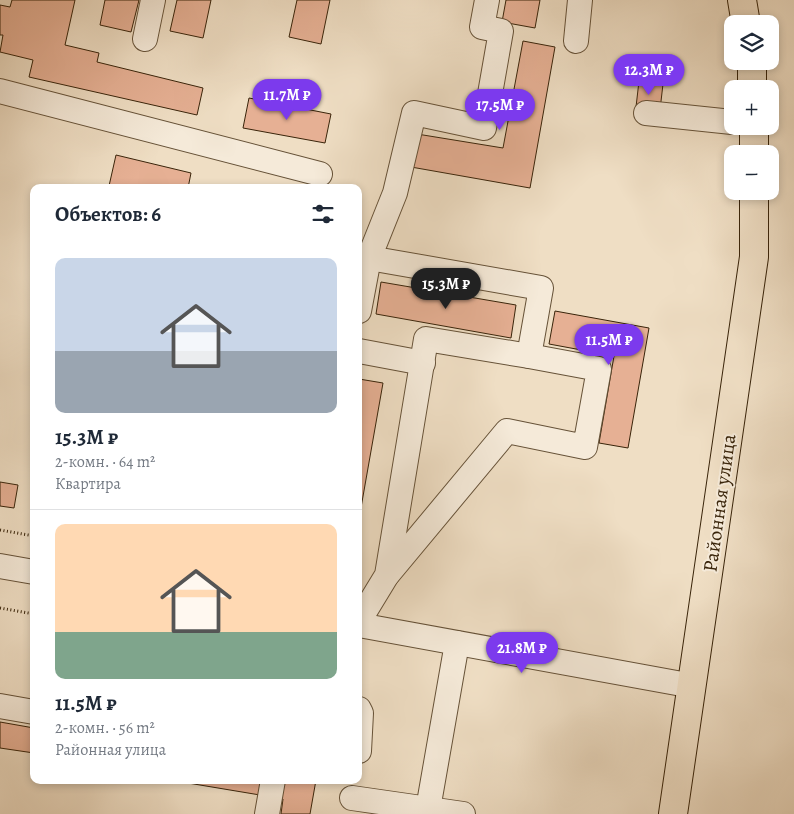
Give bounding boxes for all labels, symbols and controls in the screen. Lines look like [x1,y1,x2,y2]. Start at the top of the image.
map controls [724,15,779,200]
button: layers [724,15,779,70]
pin: 12.3M ₽ [603,54,695,96]
text: 12.3M ₽ [624,59,674,81]
pin: 11.7M ₽ [241,78,333,121]
button: + [724,80,779,135]
text: 11.7M ₽ [263,84,311,106]
pin: 17.5M ₽ [454,88,546,131]
text: 17.5M ₽ [476,94,524,116]
button: − [724,145,779,200]
text: Объектов: 6 [55,200,161,228]
icon: filters [309,200,337,228]
pin: 15.3M ₽ [400,268,492,310]
text: 15.3M ₽ [422,273,470,295]
icon: home [151,291,241,381]
pin: 11.5M ₽ [563,324,655,366]
text: 11.5M ₽ [585,329,633,351]
text: 15.3M ₽ [55,423,118,451]
street label: Районная улица [696,432,743,574]
text: 2-комн. · 64 m² [55,451,155,473]
text: Квартира [55,473,121,495]
icon: home [151,556,241,646]
pin: 21.8M ₽ [476,632,568,674]
text: 21.8M ₽ [497,637,547,659]
text: 11.5M ₽ [55,689,117,717]
text: 2-комн. · 56 m² [55,717,155,739]
text: Районная улица [55,739,166,761]

